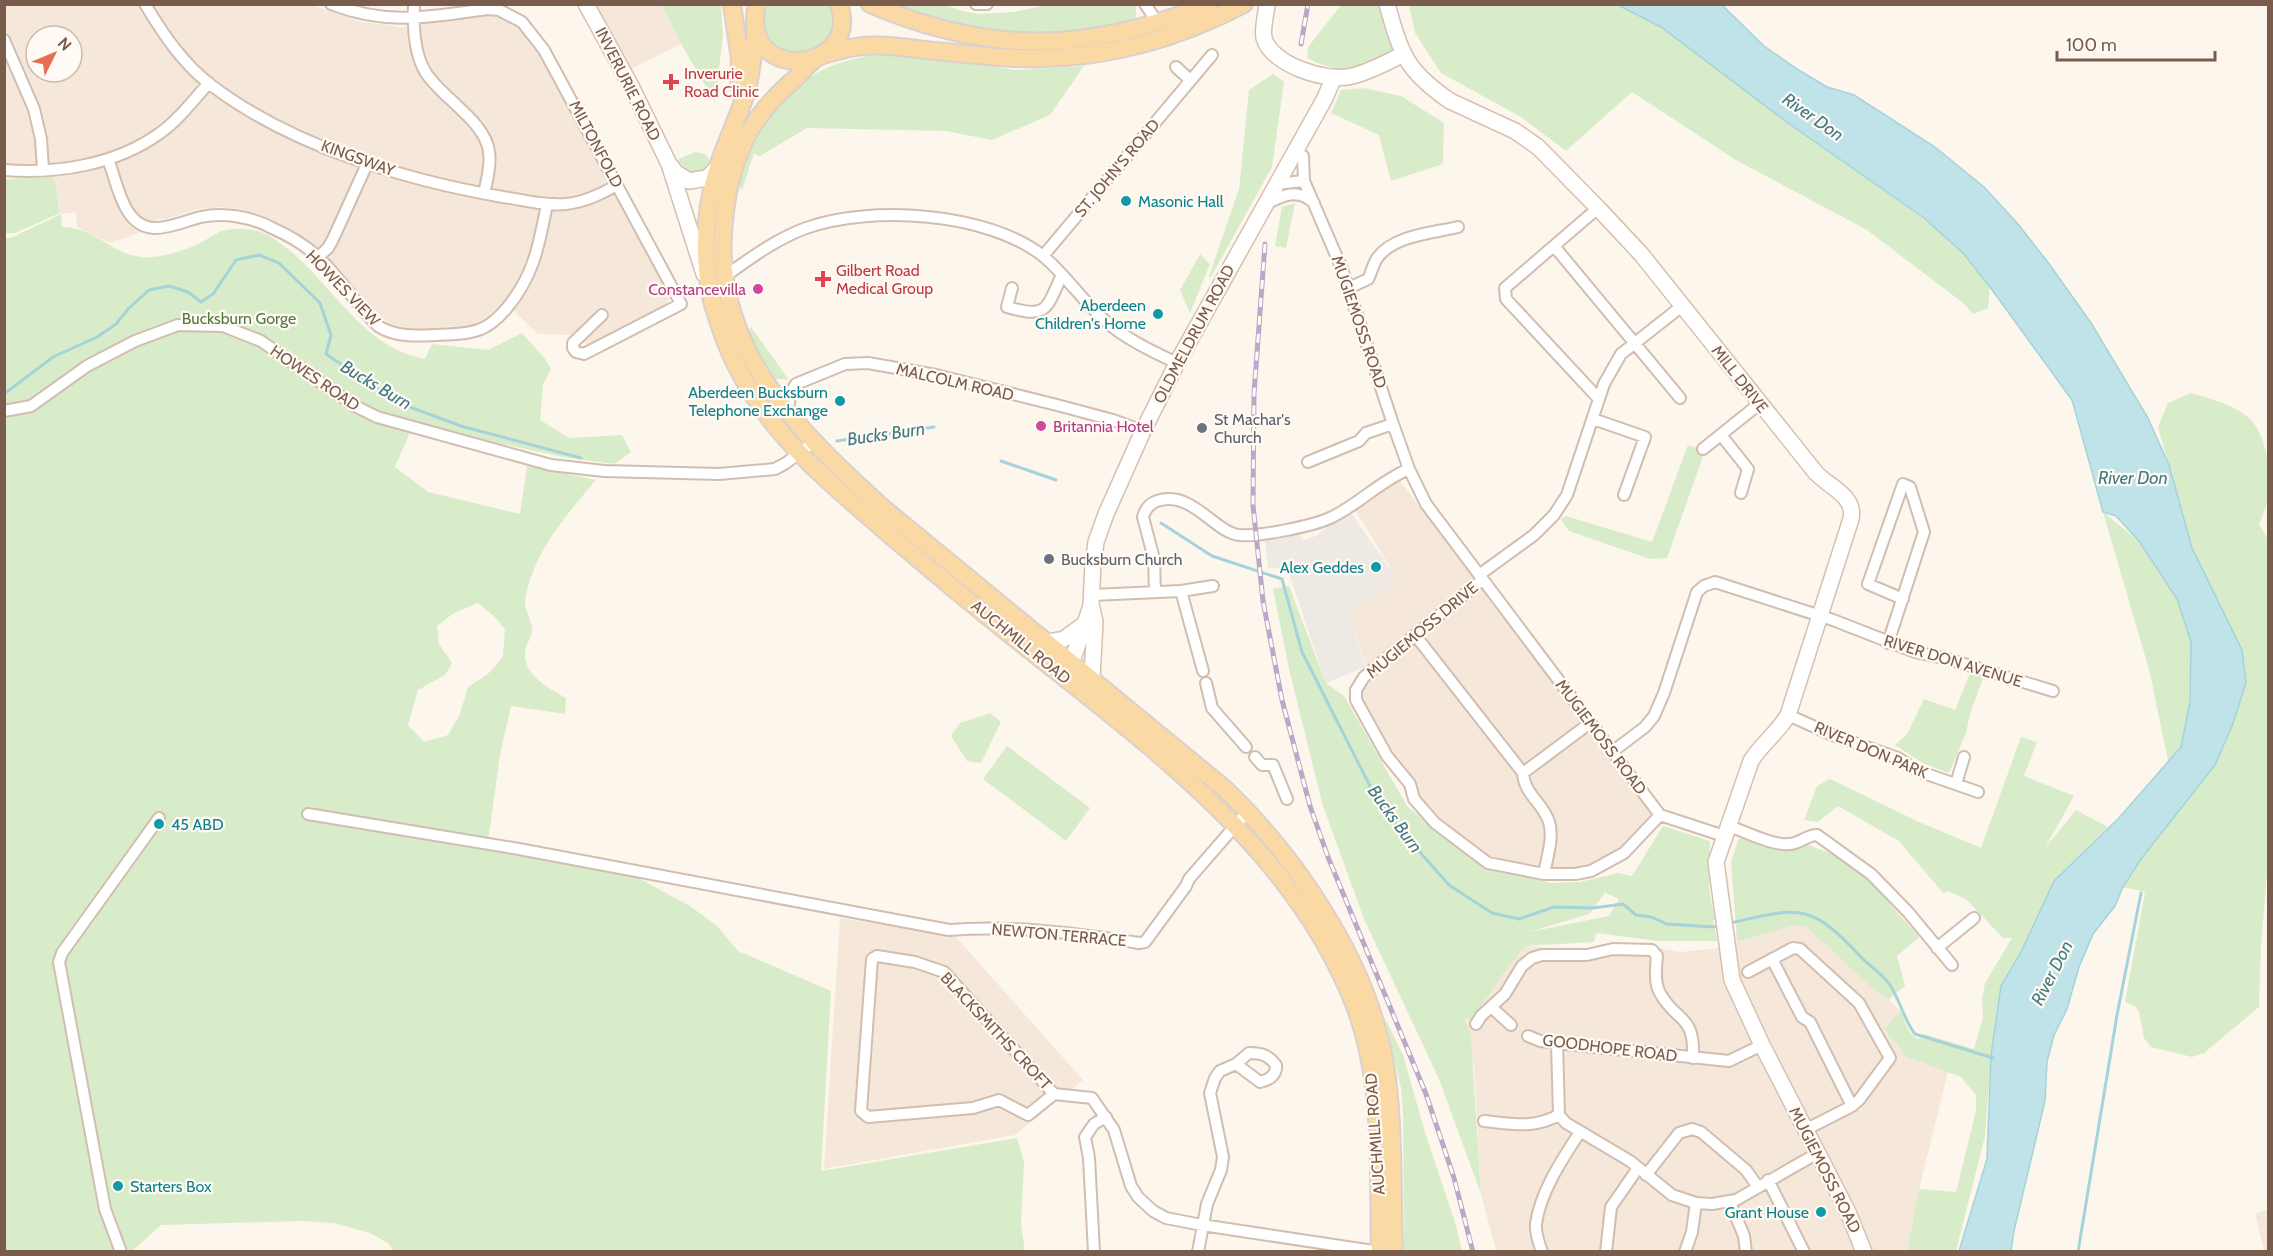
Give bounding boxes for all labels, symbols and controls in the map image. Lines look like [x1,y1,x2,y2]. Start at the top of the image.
north arrow [24,24,84,84]
street label: INVERURIE ROAD [591,24,665,144]
scale bar [2057,24,2214,62]
text: N [54,33,75,55]
text: 100 m [2066,34,2117,56]
place label: Inverurie Road Clinic [684,64,759,101]
marker: Inverurie Road Clinic [662,73,680,91]
water label: River Don [1778,88,1848,146]
street label: MILTONFOLD [565,97,627,191]
street label: ST. JOHN'S ROAD [1070,115,1164,221]
street label: KINGSWAY [319,136,398,180]
place label: Masonic Hall [1138,192,1224,211]
marker: Masonic Hall [1119,194,1133,208]
street label: HOWES VIEW [302,246,385,331]
street label: MUGIEMOSS ROAD [1327,253,1391,391]
place label: Gilbert Road Medical Group [836,261,933,298]
street label: OLDMELDRUM ROAD [1149,261,1239,407]
marker: Gilbert Road Medical Group [814,270,832,288]
place label: Constancevilla [648,280,746,299]
marker: Constancevilla [751,282,765,296]
place label: Aberdeen Children's Home [1035,296,1146,333]
marker: Aberdeen Children's Home [1151,307,1165,321]
park label: Bucksburn Gorge [182,309,296,328]
street label: HOWES ROAD [267,341,363,415]
street label: MILL DRIVE [1708,341,1772,417]
water label: Bucks Burn [337,355,415,415]
street label: MALCOLM ROAD [894,359,1016,405]
place label: Aberdeen Bucksburn Telephone Exchange [688,383,828,420]
marker: Aberdeen Bucksburn Telephone Exchange [833,394,847,408]
place label: St Machar's Church [1214,410,1291,447]
place label: Britannia Hotel [1053,417,1154,436]
water label: Bucks Burn [846,418,926,450]
marker: Britannia Hotel [1034,419,1048,433]
marker: St Machar's Church [1195,421,1209,435]
water label: River Don [2098,467,2168,489]
place label: Bucksburn Church [1061,550,1182,569]
marker: Bucksburn Church [1042,552,1056,566]
place label: Alex Geddes [1280,558,1364,577]
marker: Alex Geddes [1369,560,1383,574]
street label: MUGIEMOSS DRIVE [1362,578,1482,682]
street label: AUCHMILL ROAD [968,596,1074,688]
street label: RIVER DON AVENUE [1881,631,2025,691]
street label: MUGIEMOSS ROAD [1552,676,1650,798]
street label: RIVER DON PARK [1811,718,1931,782]
water label: Bucks Burn [1363,781,1427,857]
place label: 45 ABD [171,815,224,834]
marker: 45 ABD [152,817,166,831]
street label: NEWTON TERRACE [991,920,1128,950]
water label: River Don [2026,937,2078,1009]
street label: BLACKSMITHS CROFT [937,968,1056,1094]
street label: GOODHOPE ROAD [1542,1030,1678,1066]
street label: AUCHMILL ROAD [1361,1072,1389,1196]
street label: MUGIEMOSS ROAD [1785,1104,1865,1236]
place label: Starters Box [130,1177,212,1196]
marker: Starters Box [111,1179,125,1193]
place label: Grant House [1725,1203,1809,1222]
marker: Grant House [1814,1205,1828,1219]

